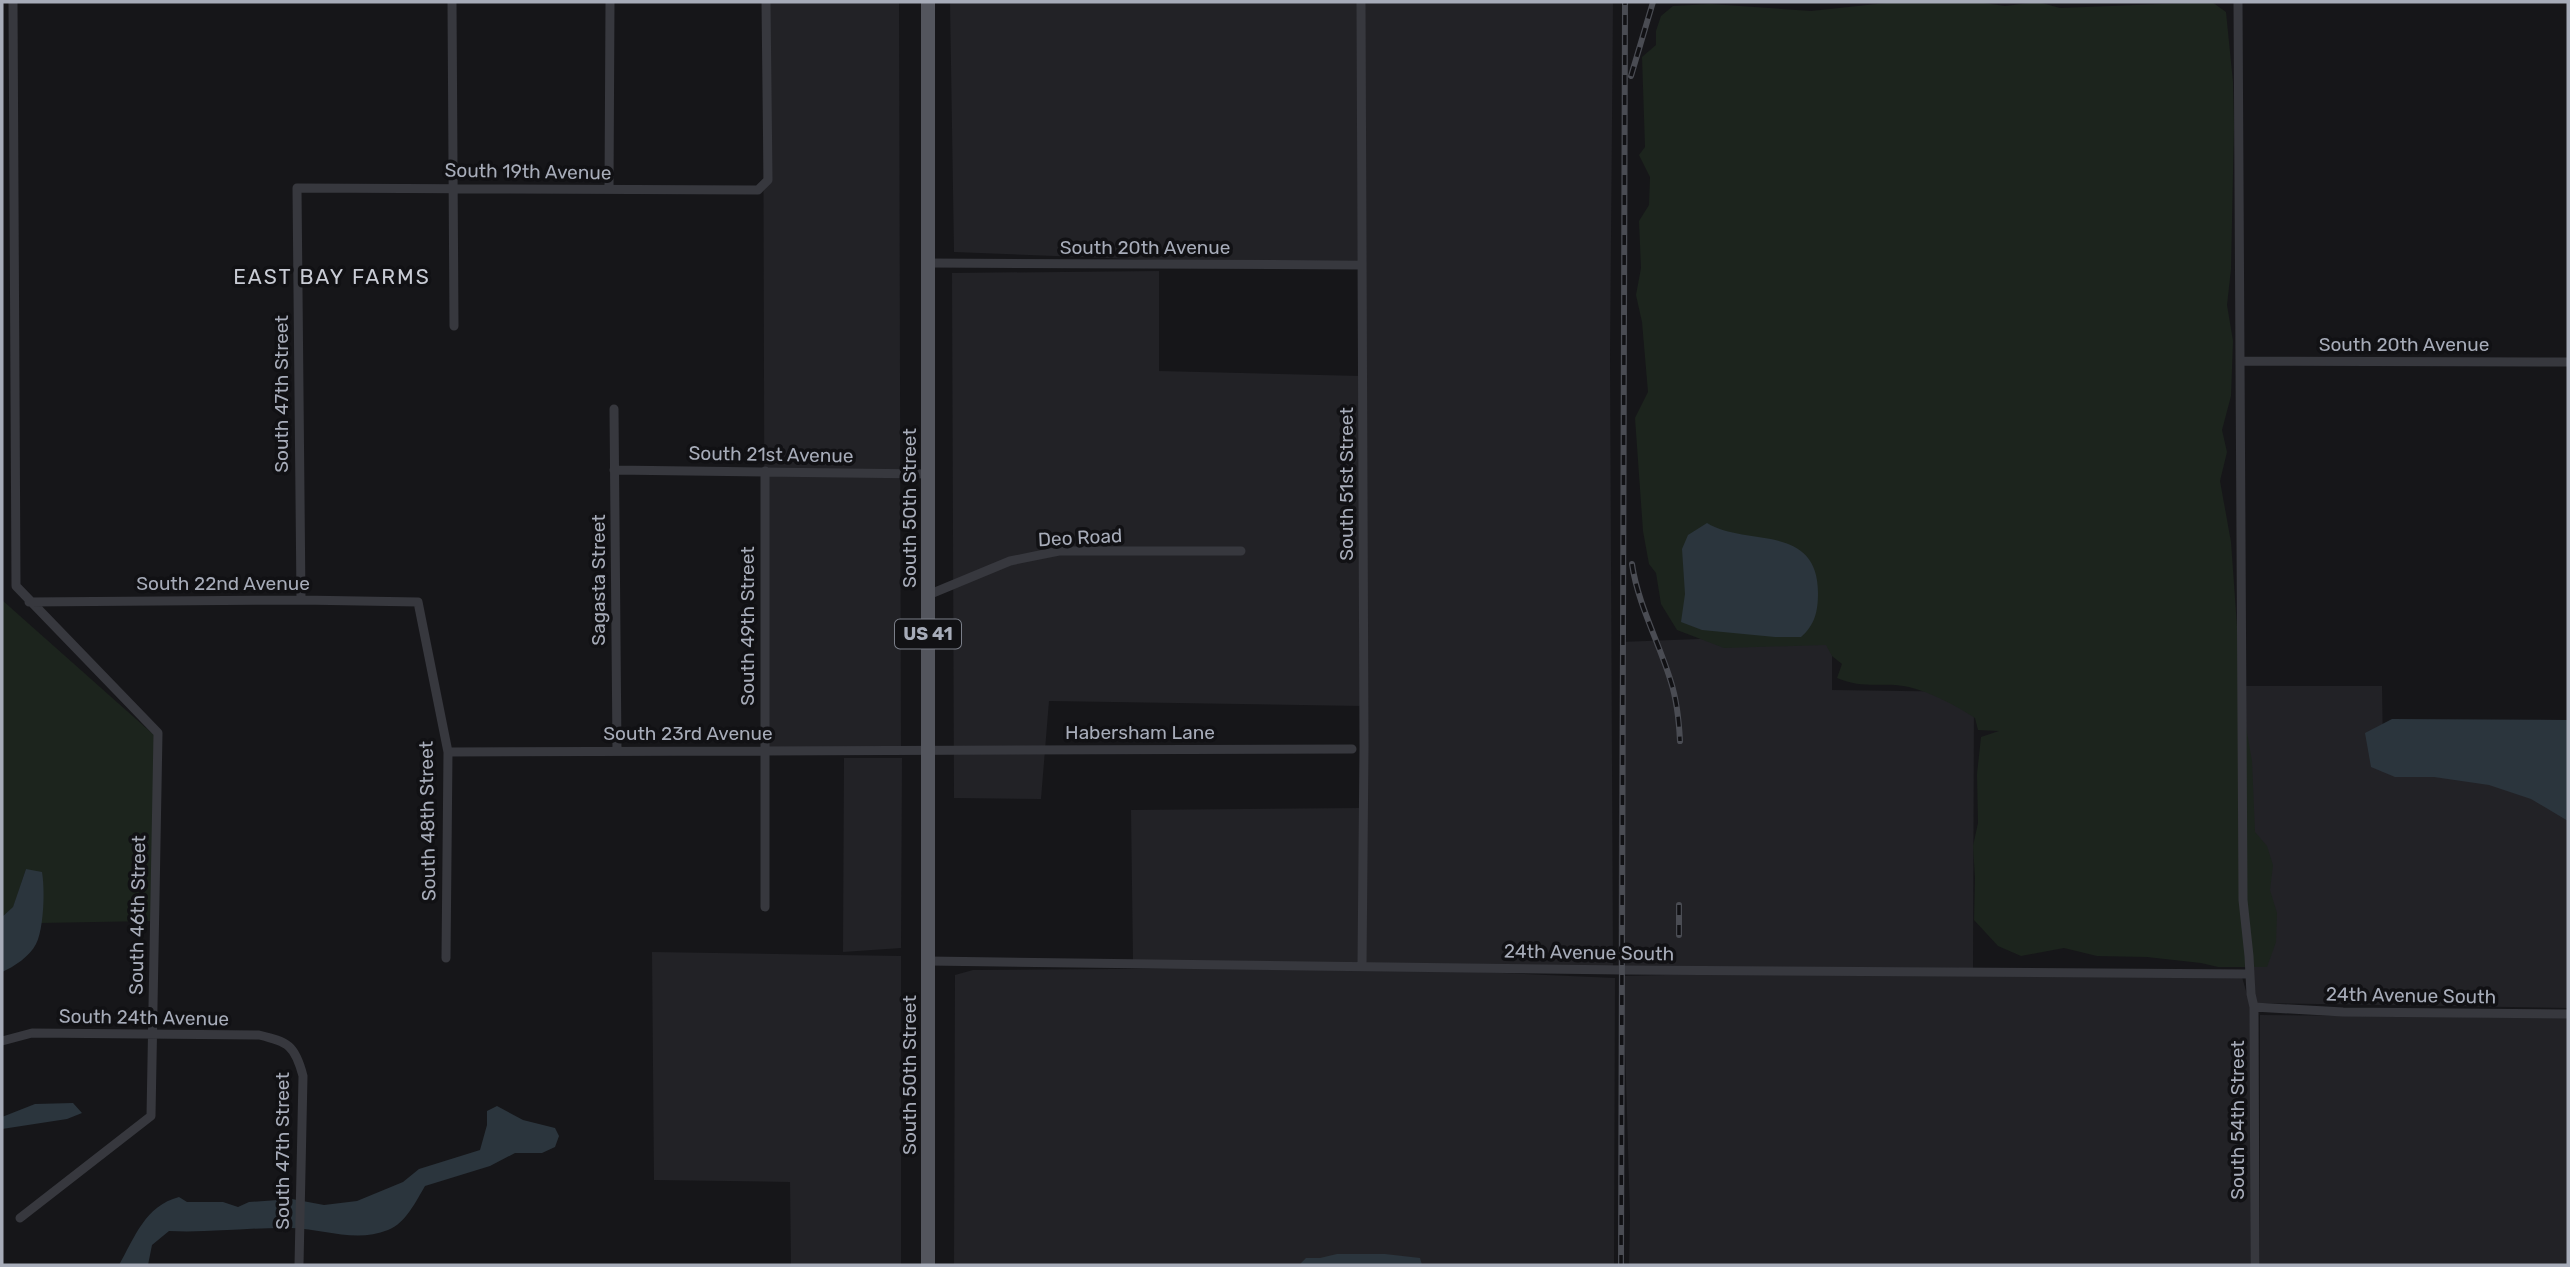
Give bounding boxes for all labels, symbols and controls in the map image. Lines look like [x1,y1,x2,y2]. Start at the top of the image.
street label: South 19th Avenue [444,159,612,184]
street label: South 20th Avenue [1060,236,1230,259]
district label: EAST BAY FARMS [233,264,431,289]
street label: South 47th Street [270,315,293,473]
street label: South 20th Avenue [2319,333,2489,356]
street label: South 51st Street [1335,407,1358,561]
street label: South 50th Street [898,428,921,588]
street label: South 21st Avenue [688,442,854,467]
street label: Sagasta Street [587,514,610,646]
street label: Deo Road [1037,524,1123,551]
street label: South 49th Street [736,546,759,706]
street label: South 22nd Avenue [136,572,310,595]
road number: US 41 [895,620,961,648]
street label: Habersham Lane [1065,721,1215,744]
street label: South 23rd Avenue [603,722,773,745]
street label: South 48th Street [415,740,440,901]
street label: South 46th Street [125,834,150,995]
street label: 24th Avenue South [1504,940,1674,965]
street label: 24th Avenue South [2326,983,2496,1008]
street label: South 50th Street [898,995,921,1155]
street label: South 24th Avenue [59,1005,229,1030]
street label: South 54th Street [2226,1040,2249,1200]
street label: South 47th Street [271,1072,294,1230]

